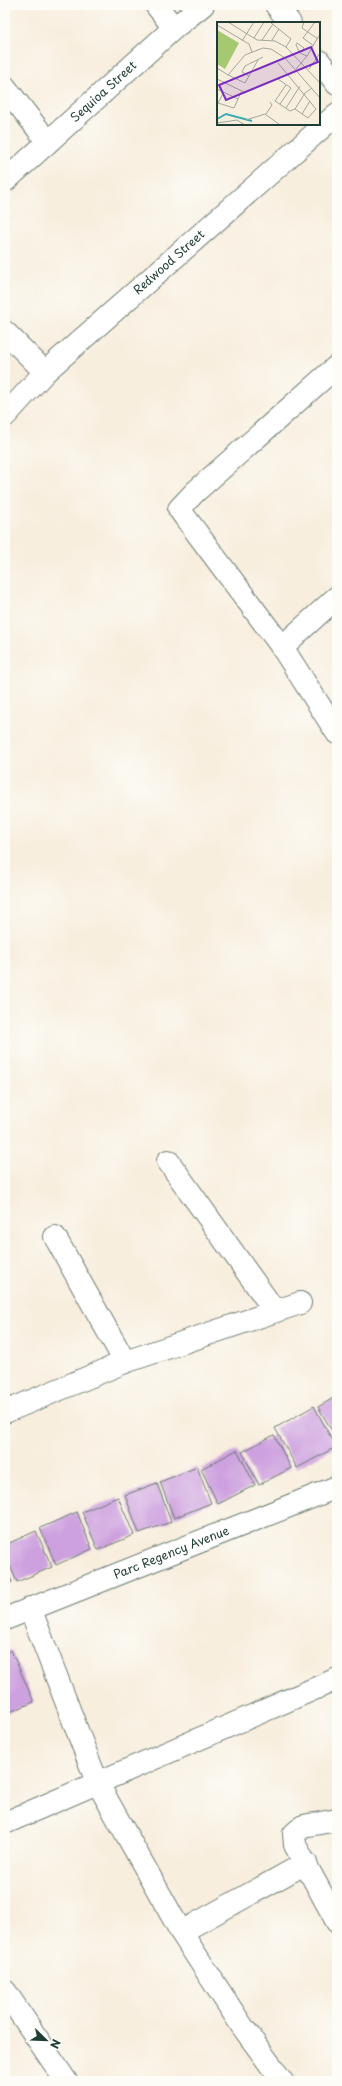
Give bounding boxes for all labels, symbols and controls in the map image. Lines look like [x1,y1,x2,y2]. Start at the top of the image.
inset map [217,22,320,125]
street label: Sequioa Street [66,56,140,126]
street label: Redwood Street [129,225,208,298]
street label: Parc Regency Avenue [110,1521,232,1583]
north arrow [26,2020,66,2060]
text: N [46,2037,65,2052]

